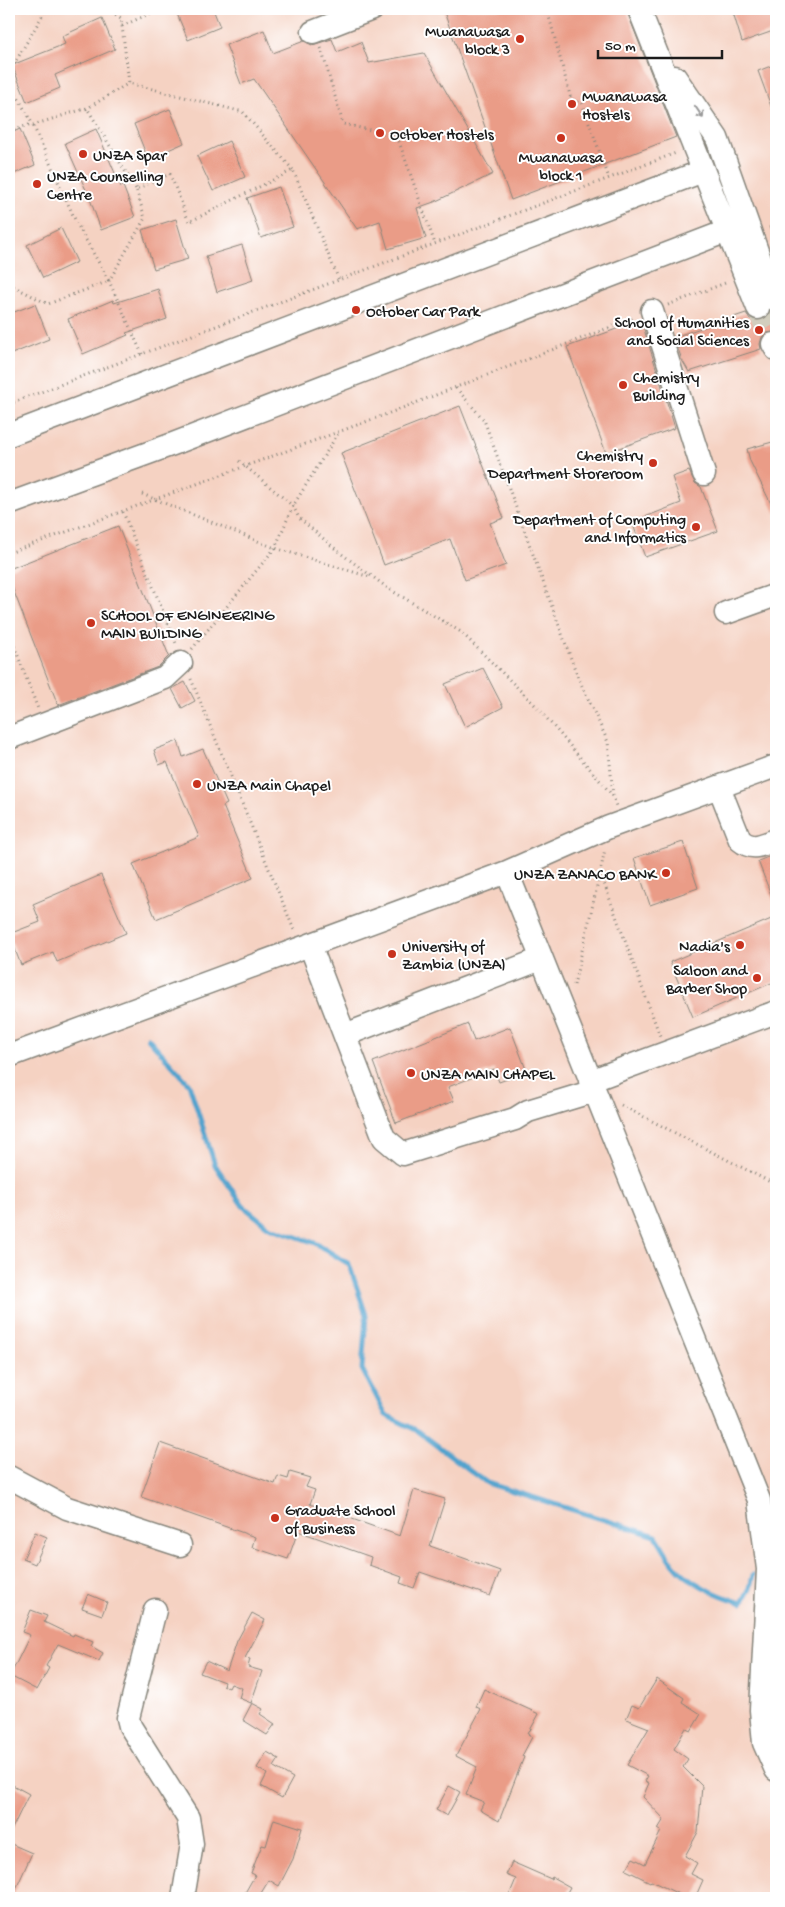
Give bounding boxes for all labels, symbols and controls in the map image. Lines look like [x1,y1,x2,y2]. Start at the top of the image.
place label: Mwanawasa block 3 [425,24,511,61]
scale bar [598,28,721,60]
marker: Mwanawasa block 3 [514,33,526,45]
text: 50 m [605,38,636,56]
place label: Mwanawasa Hostels [582,89,668,126]
marker: Mwanawasa Hostels [566,98,578,110]
one-way arrow [694,105,704,119]
marker: October Hostels [374,127,386,139]
place label: October Hostels [390,127,495,146]
marker: Mwanawasa block 1 [555,132,567,144]
marker: UNZA Spar [77,148,89,160]
place label: UNZA Spar [93,148,167,167]
place label: Mwanawasa block 1 [519,150,605,187]
place label: UNZA Counselling Centre [47,169,164,206]
marker: UNZA Counselling Centre [31,178,43,190]
marker: October Car Park [350,304,362,316]
place label: October Car Park [366,304,481,323]
place label: School of Humanities and Social Sciences [615,315,750,352]
marker: School of Humanities and Social Sciences [753,324,765,336]
place label: Chemistry Building [632,370,699,407]
marker: Chemistry Building [617,379,629,391]
place label: Chemistry Department Storeroom [487,448,644,485]
marker: Chemistry Department Storeroom [647,457,659,469]
place label: Department of Computing and Informatics [512,512,687,549]
marker: Department of Computing and Informatics [690,521,702,533]
place label: SCHOOL OF ENGINEERING MAIN BUILDING [101,608,275,645]
marker: SCHOOL OF ENGINEERING MAIN BUILDING [85,617,97,629]
marker: UNZA Main Chapel [191,778,203,790]
place label: UNZA Main Chapel [207,778,331,797]
place label: UNZA ZANACO BANK [514,867,658,886]
marker: UNZA ZANACO BANK [660,867,672,879]
place label: University of Zambia (UNZA) [402,939,506,976]
place label: Nadia's [679,939,731,958]
marker: Nadia's [734,939,746,951]
marker: University of Zambia (UNZA) [386,948,398,960]
place label: Saloon and Barber Shop [665,963,749,1000]
marker: Saloon and Barber Shop [751,972,763,984]
marker: UNZA MAIN CHAPEL [405,1067,417,1079]
place label: UNZA MAIN CHAPEL [421,1067,556,1086]
place label: Graduate School of Business [285,1503,396,1540]
marker: Graduate School of Business [269,1512,281,1524]

